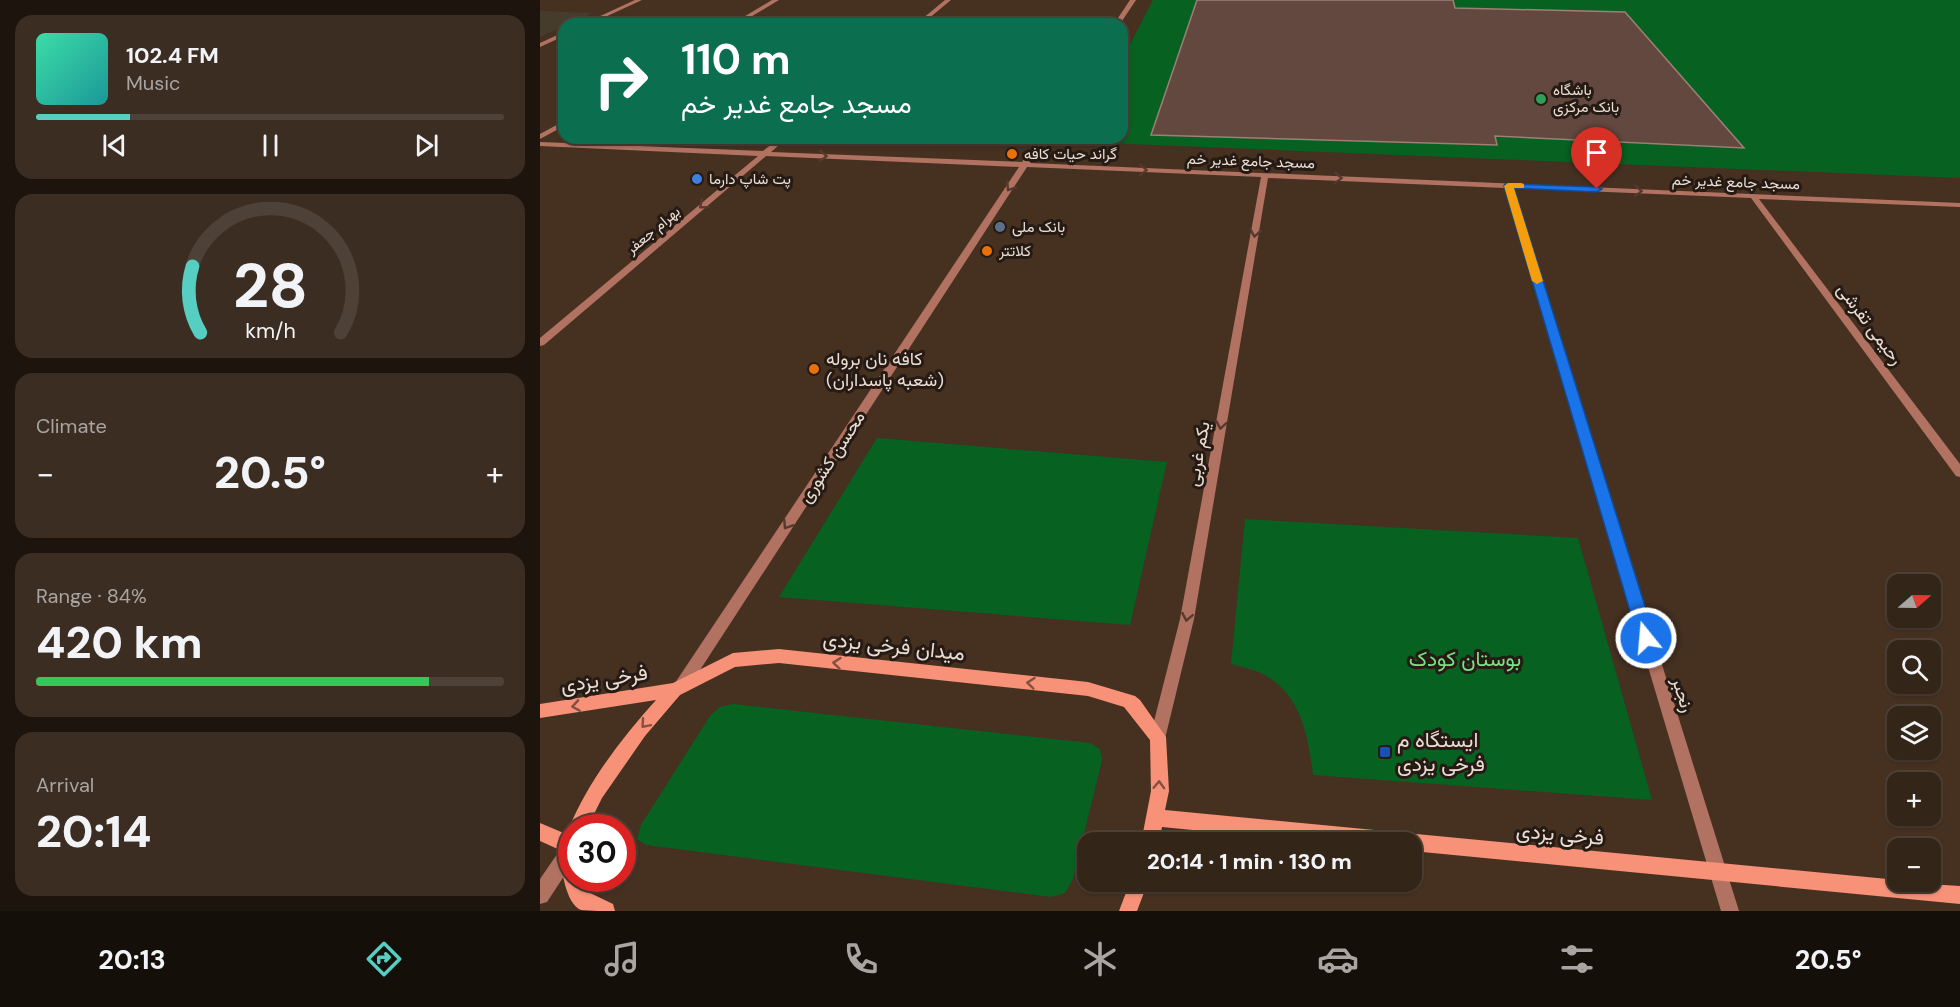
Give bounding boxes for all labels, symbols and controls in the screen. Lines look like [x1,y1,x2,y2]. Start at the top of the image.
text: 110 m [681,32,791,87]
text: 102.4 FM [126,41,219,70]
icon: right [582,42,660,120]
text: Music [126,70,181,96]
place label: باشگاه بانک مرکزی [1553,80,1619,117]
text: مسجد جامع غدیر خم [681,86,912,121]
marker: باشگاه بانک مرکزی [1534,92,1548,106]
pin [1571,127,1622,189]
icon: previous [98,129,131,162]
icon: pause [254,129,287,162]
icon: next [410,129,443,162]
icon: arrive [1580,136,1613,169]
place label: گراند حیات کافه [1024,144,1117,164]
marker: گراند حیات کافه [1005,147,1019,161]
street label: مسجد جامع غدیر خم [1187,149,1315,174]
one-way arrow [818,150,827,163]
one-way arrow [1139,163,1148,176]
place label: پت شاپ دارما [709,169,791,189]
street label: مسجد جامع غدیر خم [1672,170,1800,195]
marker: پت شاپ دارما [690,172,704,186]
one-way arrow [1334,172,1343,185]
one-way arrow [1006,180,1017,191]
one-way arrow [1633,184,1642,197]
one-way arrow [699,198,710,209]
street label: بهرام جعفر [621,201,684,259]
place label: بانک ملی [1012,217,1065,237]
marker: بانک ملی [993,220,1007,234]
one-way arrow [1249,227,1262,237]
place label: کلاتتر [998,241,1031,261]
marker: کلاتتر [980,244,994,258]
text: 28 [232,245,308,326]
street label: رحیمی تفرشی [1831,278,1909,370]
text: km/h [245,318,295,346]
place label: کافه نان بروله (شعبه پاسداران) [826,347,944,392]
marker: کافه نان بروله (شعبه پاسداران) [807,362,821,376]
street label: محسن کشوری [793,406,871,508]
text: Climate [36,413,107,439]
one-way arrow [1215,419,1228,429]
street label: یکم غربی [1180,420,1216,488]
text: 20.5° [214,443,326,502]
text: − [36,452,54,495]
text: + [486,452,504,495]
one-way arrow [783,518,794,529]
north arrow [1887,574,1941,628]
map controls [1887,574,1941,892]
text: Range · 84% [36,583,147,609]
position arrow [1614,606,1678,670]
one-way arrow [1181,611,1194,621]
text: 420 km [36,613,202,672]
street label: میدان فرخی یزدی [822,625,966,667]
button: search [1887,640,1941,694]
park label: بوستان کودک [1409,645,1521,673]
one-way arrow [833,657,842,670]
street label: فرخی یزدی [558,658,650,700]
street label: رنجبر [1666,674,1700,715]
one-way arrow [1027,677,1036,690]
one-way arrow [571,699,581,711]
button: layers [1887,706,1941,760]
one-way arrow [641,718,652,728]
place label: ایستگاه م فرخی یزدی [1397,726,1485,778]
marker: ایستگاه م فرخی یزدی [1378,745,1392,759]
text: Arrival [36,772,94,798]
button: + [1887,772,1941,826]
one-way arrow [1153,781,1165,790]
text: 20:14 [36,802,151,861]
speed limit sign: 30 [558,814,636,892]
street label: فرخی یزدی [1515,816,1605,852]
button: − [1887,838,1941,892]
text: 20:14 · 1 min · 130 m [1147,847,1352,876]
icon: directions [363,938,405,980]
icon: music [601,938,643,980]
icon: phone [840,938,882,980]
icon: climate [1079,938,1121,980]
icon: car [1317,938,1359,980]
icon: filters [1556,938,1598,980]
text: 20:13 [98,942,166,977]
text: 20.5° [1795,942,1862,977]

